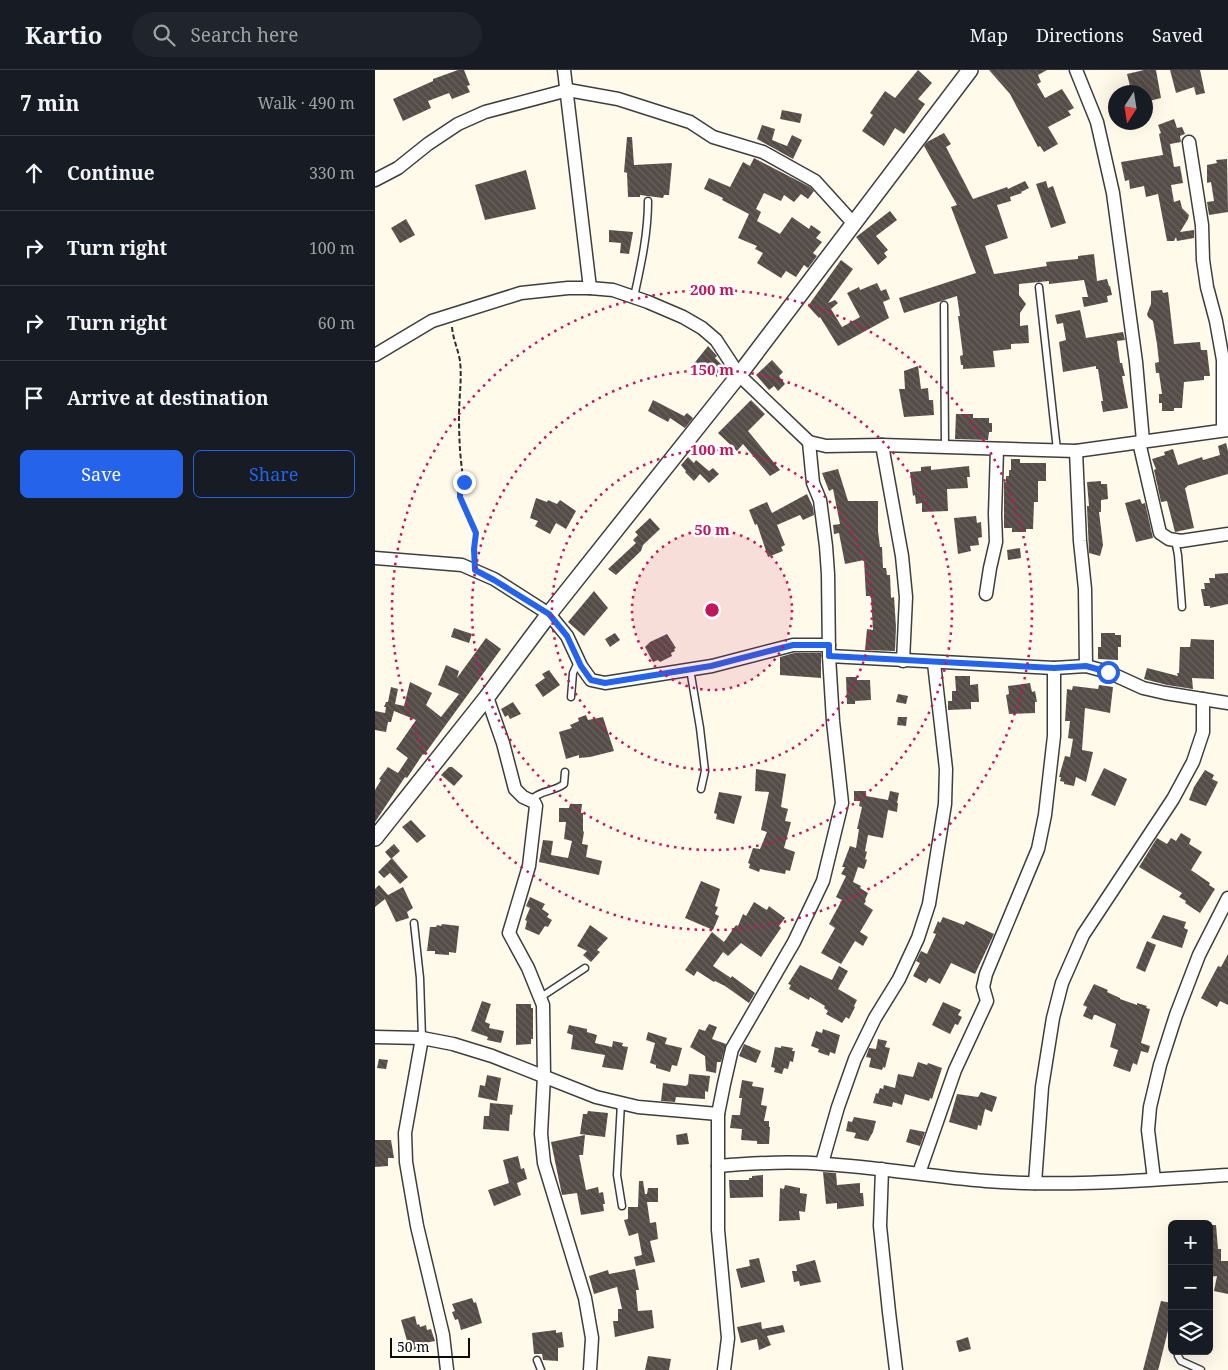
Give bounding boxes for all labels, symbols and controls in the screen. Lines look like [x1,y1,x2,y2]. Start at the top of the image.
search box [132,12,482,57]
text: Kartio [25,18,102,51]
icon: search [150,21,178,49]
text: Search here [190,22,298,48]
text: Map [970,23,1008,47]
text: Directions [1036,23,1124,47]
text: Saved [1152,23,1203,47]
north arrow [1108,85,1153,130]
text: 7 min [20,89,79,117]
text: Walk · 490 m [258,92,355,114]
icon: ahead [20,159,48,187]
text: Continue [67,160,155,186]
text: 330 m [309,162,355,184]
icon: right [20,234,48,262]
text: Turn right [67,235,167,261]
text: 100 m [309,237,355,259]
text: 200 m [690,279,734,299]
icon: right [20,309,48,337]
text: Turn right [67,310,167,336]
text: 60 m [318,312,355,334]
text: 150 m [690,359,734,379]
icon: arrive [20,384,48,412]
text: Arrive at destination [67,385,269,411]
text: 100 m [690,439,734,459]
button: Save [20,450,183,498]
button: Share [193,450,355,498]
route end [453,471,476,494]
text: 50 m [694,519,730,539]
centre of rings [703,601,721,619]
route start [1097,661,1120,684]
map controls [1168,1220,1213,1355]
button: + [1168,1220,1213,1265]
button: − [1168,1265,1213,1310]
button: layers [1168,1310,1213,1355]
scale bar [390,1335,470,1358]
text: 50 m [397,1337,430,1356]

